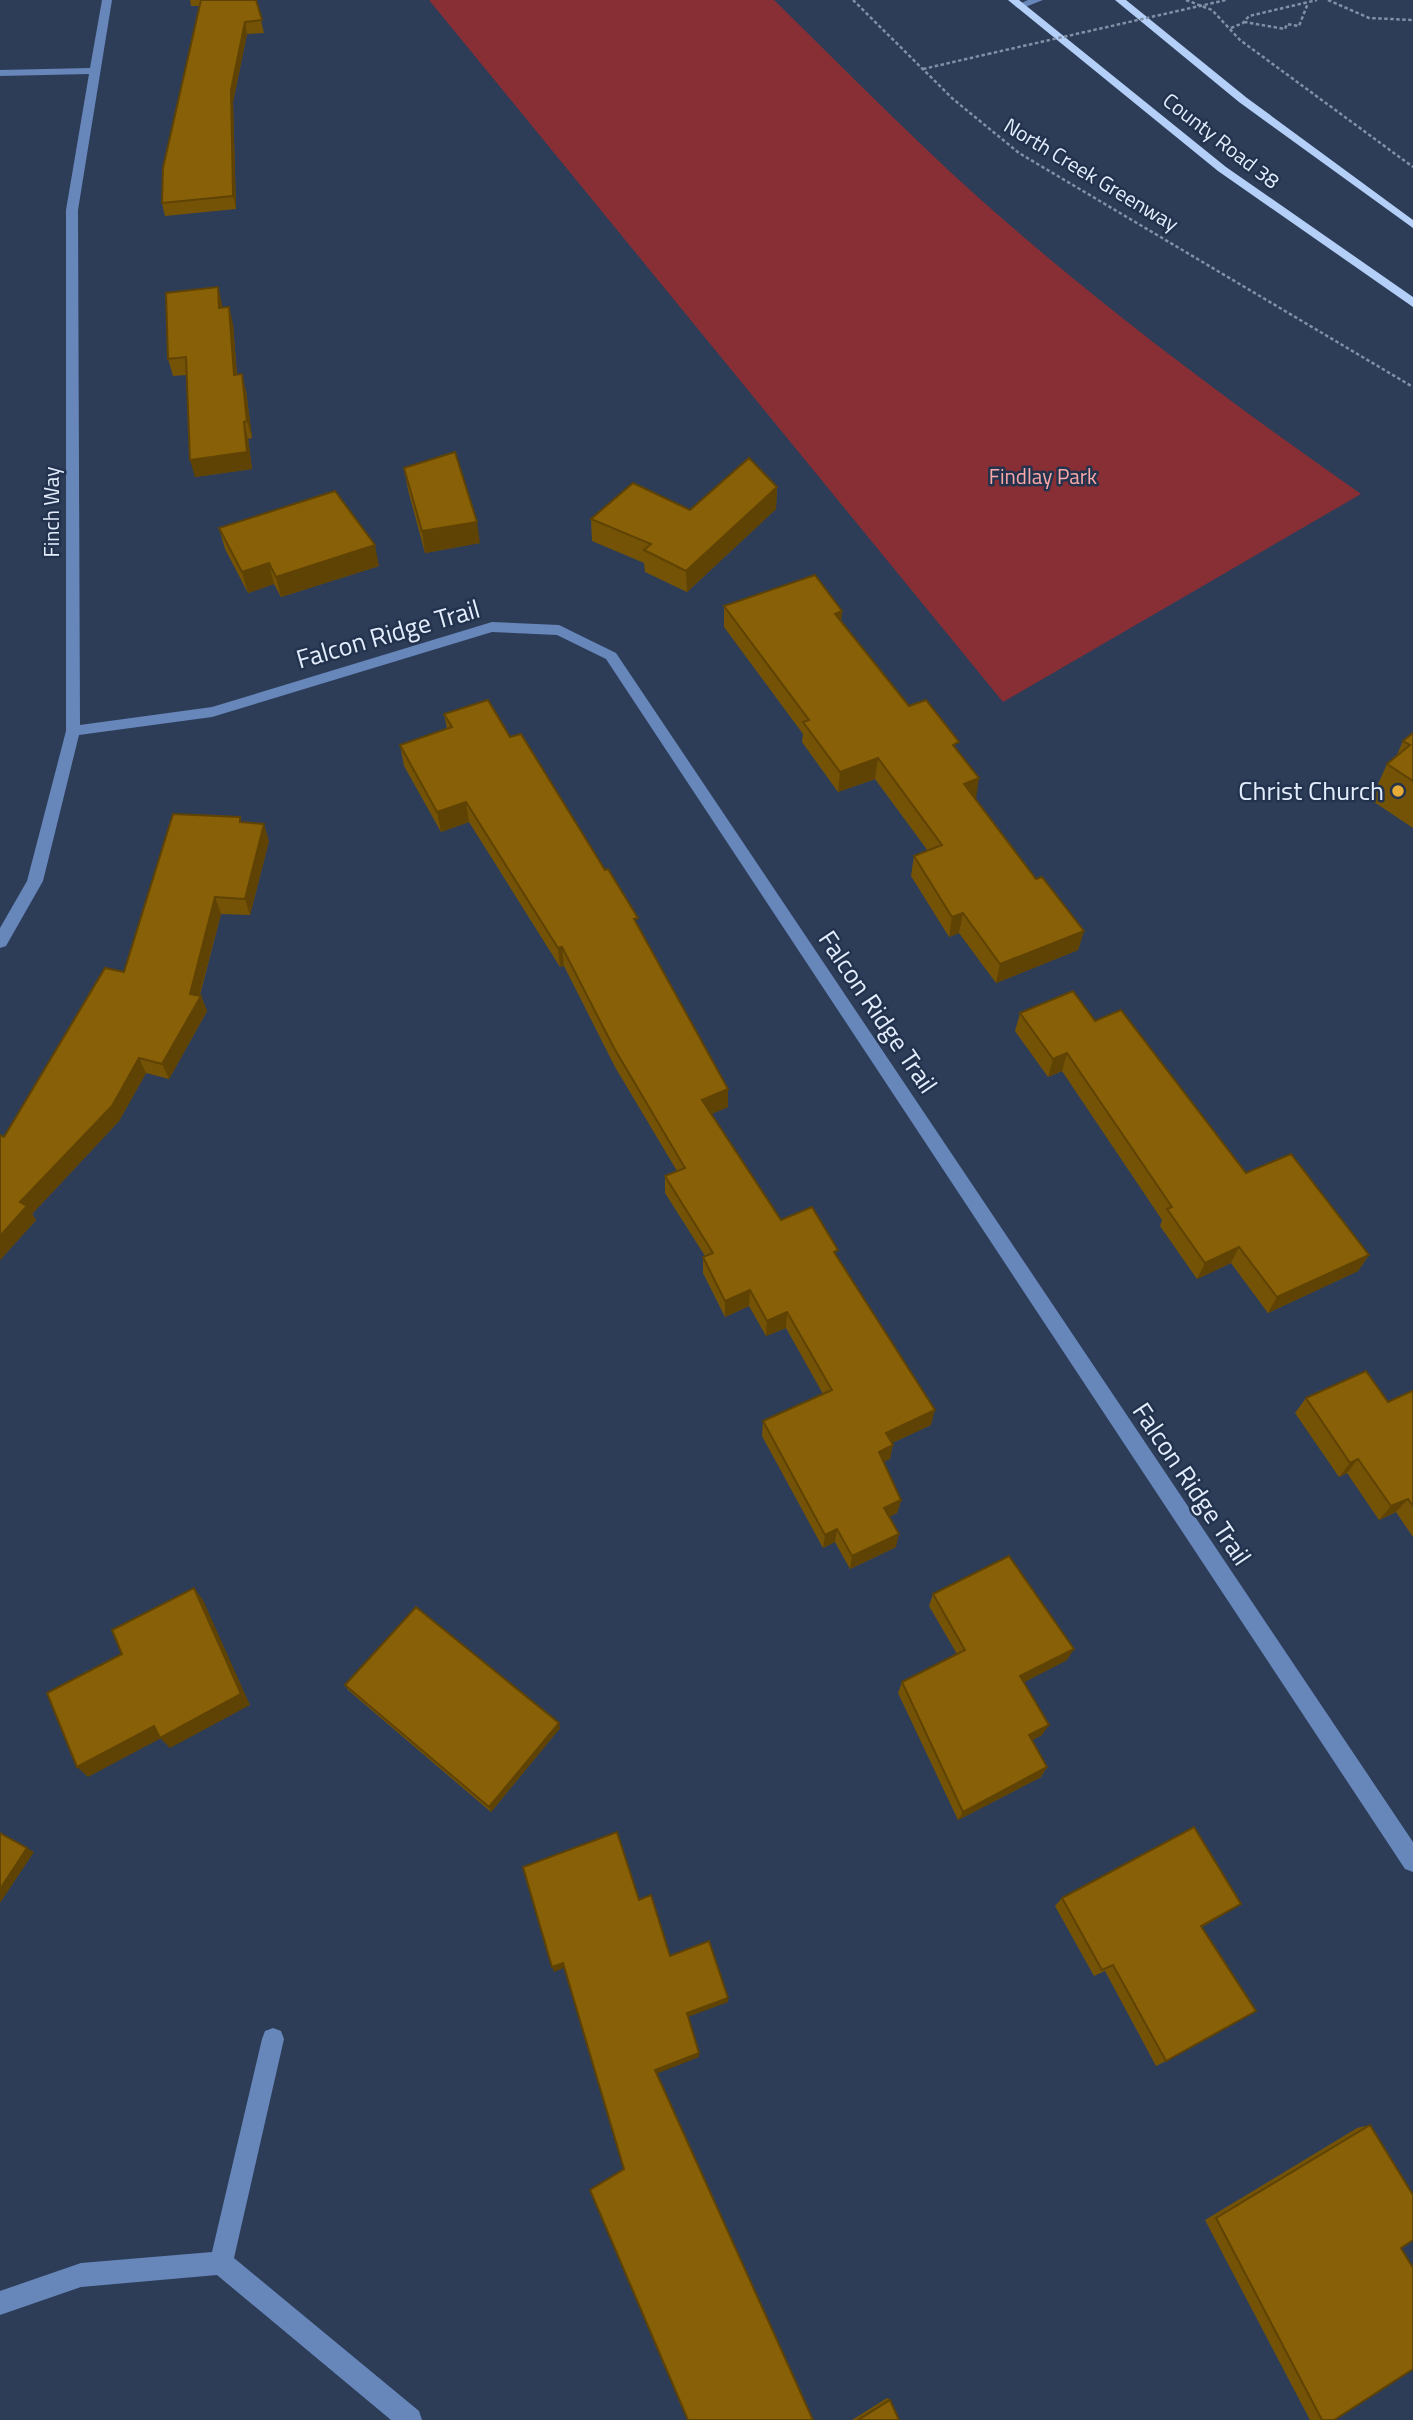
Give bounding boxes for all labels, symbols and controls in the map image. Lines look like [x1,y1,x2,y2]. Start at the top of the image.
street label: County Road 38 [1156,84,1287,196]
street label: North Creek Greenway [998,109,1185,239]
park label: Findlay Park [989,460,1097,492]
street label: Finch Way [35,467,67,557]
street label: Falcon Ridge Trail [292,589,484,678]
place label: Christ Church [1238,771,1384,810]
marker: Christ Church [1390,783,1406,799]
street label: Falcon Ridge Trail [809,922,948,1101]
street label: Falcon Ridge Trail [1123,1394,1262,1573]

